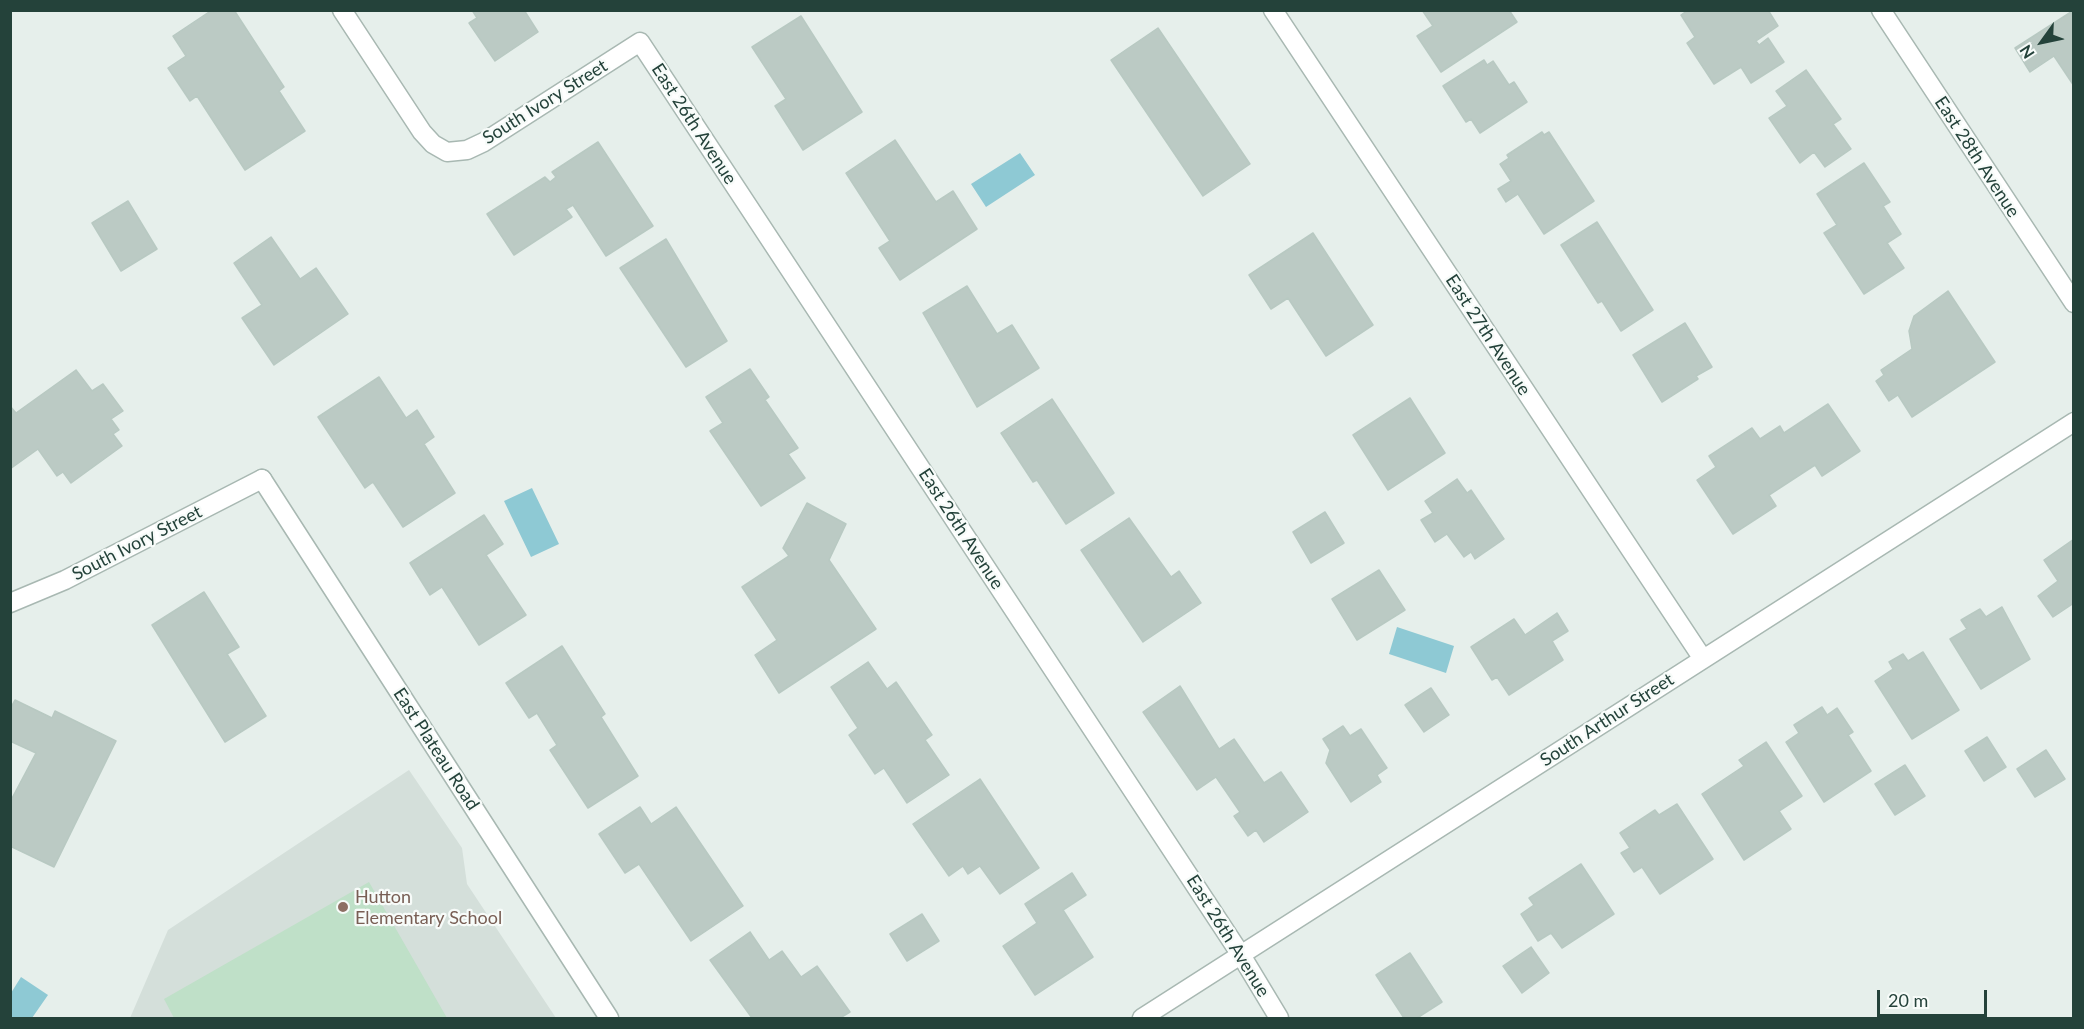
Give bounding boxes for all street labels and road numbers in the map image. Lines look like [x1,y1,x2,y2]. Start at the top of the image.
street label: South Ivory Street [479,55,611,149]
street label: East 26th Avenue [647,60,741,188]
street label: East 28th Avenue [1930,93,2024,221]
street label: East 27th Avenue [1441,271,1535,399]
street label: East 26th Avenue [914,465,1008,593]
street label: South Ivory Street [68,501,206,585]
street label: South Arthur Street [1536,669,1678,771]
street label: East Plateau Road [388,684,484,814]
street label: East 26th Avenue [1182,871,1274,1001]

